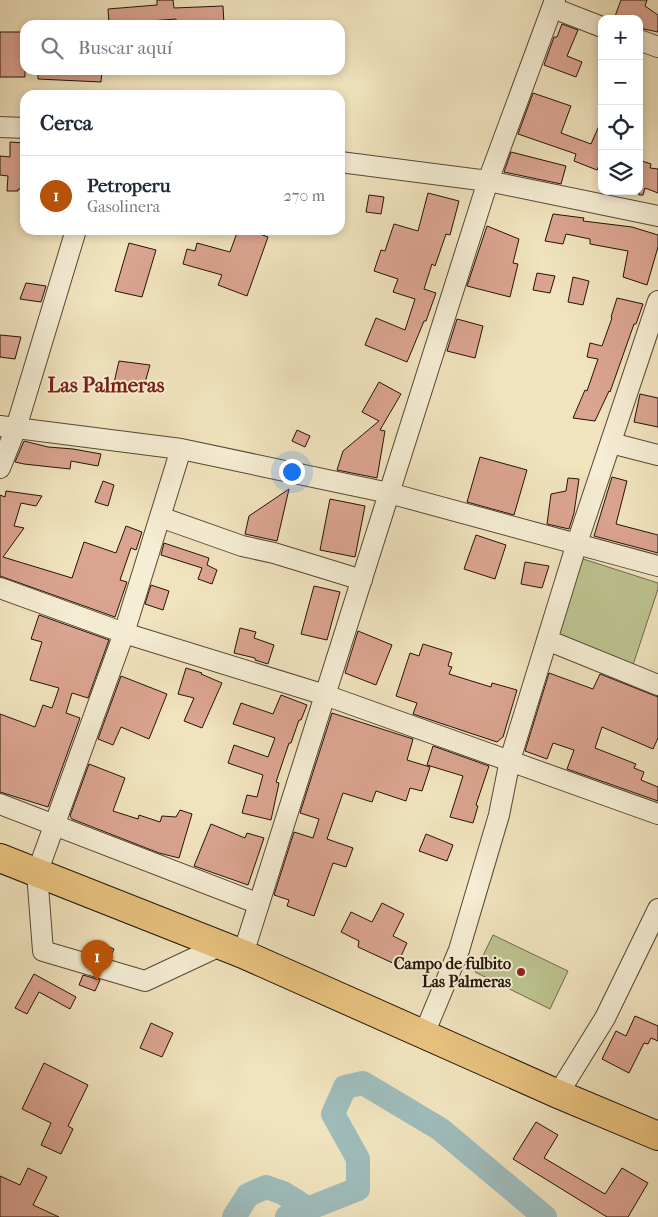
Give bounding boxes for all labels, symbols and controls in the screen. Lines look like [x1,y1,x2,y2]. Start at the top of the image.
map controls [598,15,643,195]
button: + [598,15,643,60]
search box [20,20,345,75]
icon: search [38,34,66,62]
text: Buscar aquí [78,37,172,59]
button: − [598,60,643,105]
button: locate [598,105,643,150]
text: Cerca [40,111,92,135]
button: layers [598,150,643,195]
text: Petroperu [87,175,170,197]
text: 1 [53,186,59,205]
text: 270 m [284,186,325,205]
text: Gasolinera [87,197,160,216]
district label: Las Palmeras [48,373,165,397]
your location [279,459,305,485]
pin: 1 [81,940,113,981]
place label: Campo de fulbito Las Palmeras [394,954,511,991]
marker: Campo de fulbito Las Palmeras [515,966,527,978]

